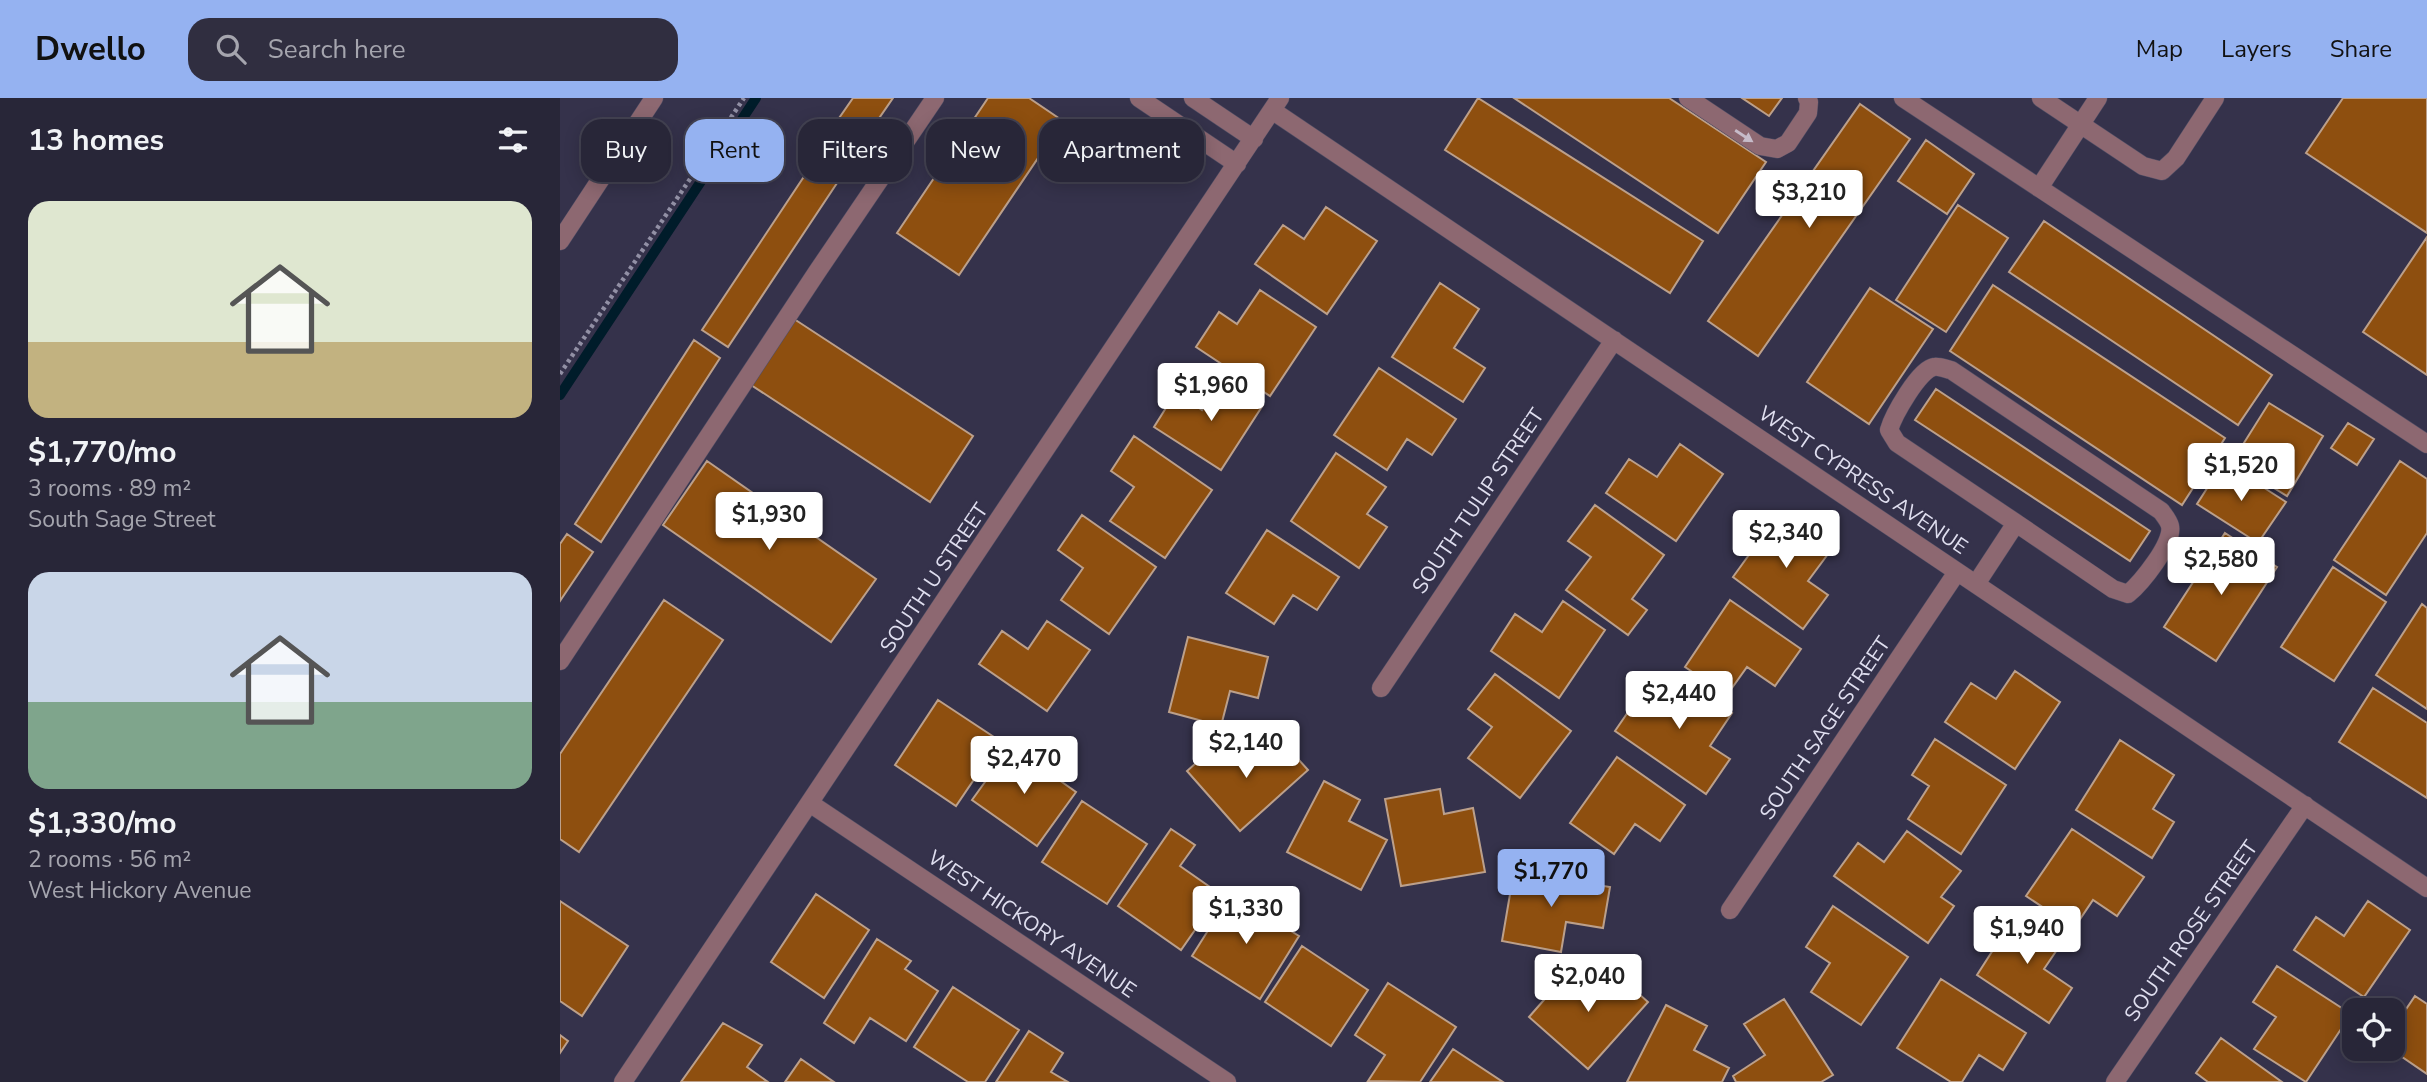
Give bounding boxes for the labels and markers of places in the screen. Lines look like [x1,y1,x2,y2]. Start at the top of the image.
pin: $3,210 [1752,170,1866,230]
pin: $1,960 [1154,364,1268,423]
pin: $1,520 [2184,444,2298,503]
pin: $1,930 [712,492,826,552]
pin: $2,340 [1729,510,1843,570]
pin: $2,580 [2164,538,2278,597]
pin: $2,440 [1622,672,1736,731]
pin: $2,140 [1189,720,1303,780]
pin: $2,470 [967,736,1081,796]
pin: $1,770 [1494,850,1608,909]
pin: $1,330 [1189,886,1303,946]
pin: $1,940 [1970,906,2084,966]
pin: $2,040 [1531,954,1645,1014]

